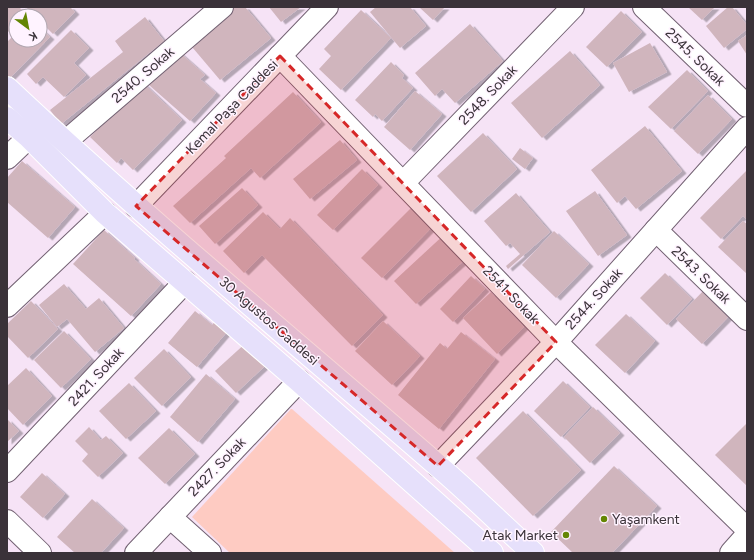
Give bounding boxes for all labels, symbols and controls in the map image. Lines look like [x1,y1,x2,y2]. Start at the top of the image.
north arrow [8,8,48,48]
street label: 2545. Sokak [662,24,728,90]
text: K [26,29,40,44]
street label: 2540. Sokak [108,43,178,107]
street label: Kemal Paşa Caddesi [182,56,282,158]
street label: 2548. Sokak [455,61,521,129]
street label: 2543. Sokak [668,243,734,308]
street label: 2541. Sokak [479,262,543,328]
street label: 2544. Sokak [562,265,626,333]
street label: 30 Agustos Caddesi [216,273,322,369]
street label: 2421. Sokak [65,344,128,410]
street label: 2427. Sokak [185,434,249,500]
place label: Yaşamkent [612,511,680,528]
marker: Yaşamkent [599,514,609,524]
place label: Atak Market [483,527,558,544]
marker: Atak Market [561,530,571,540]

